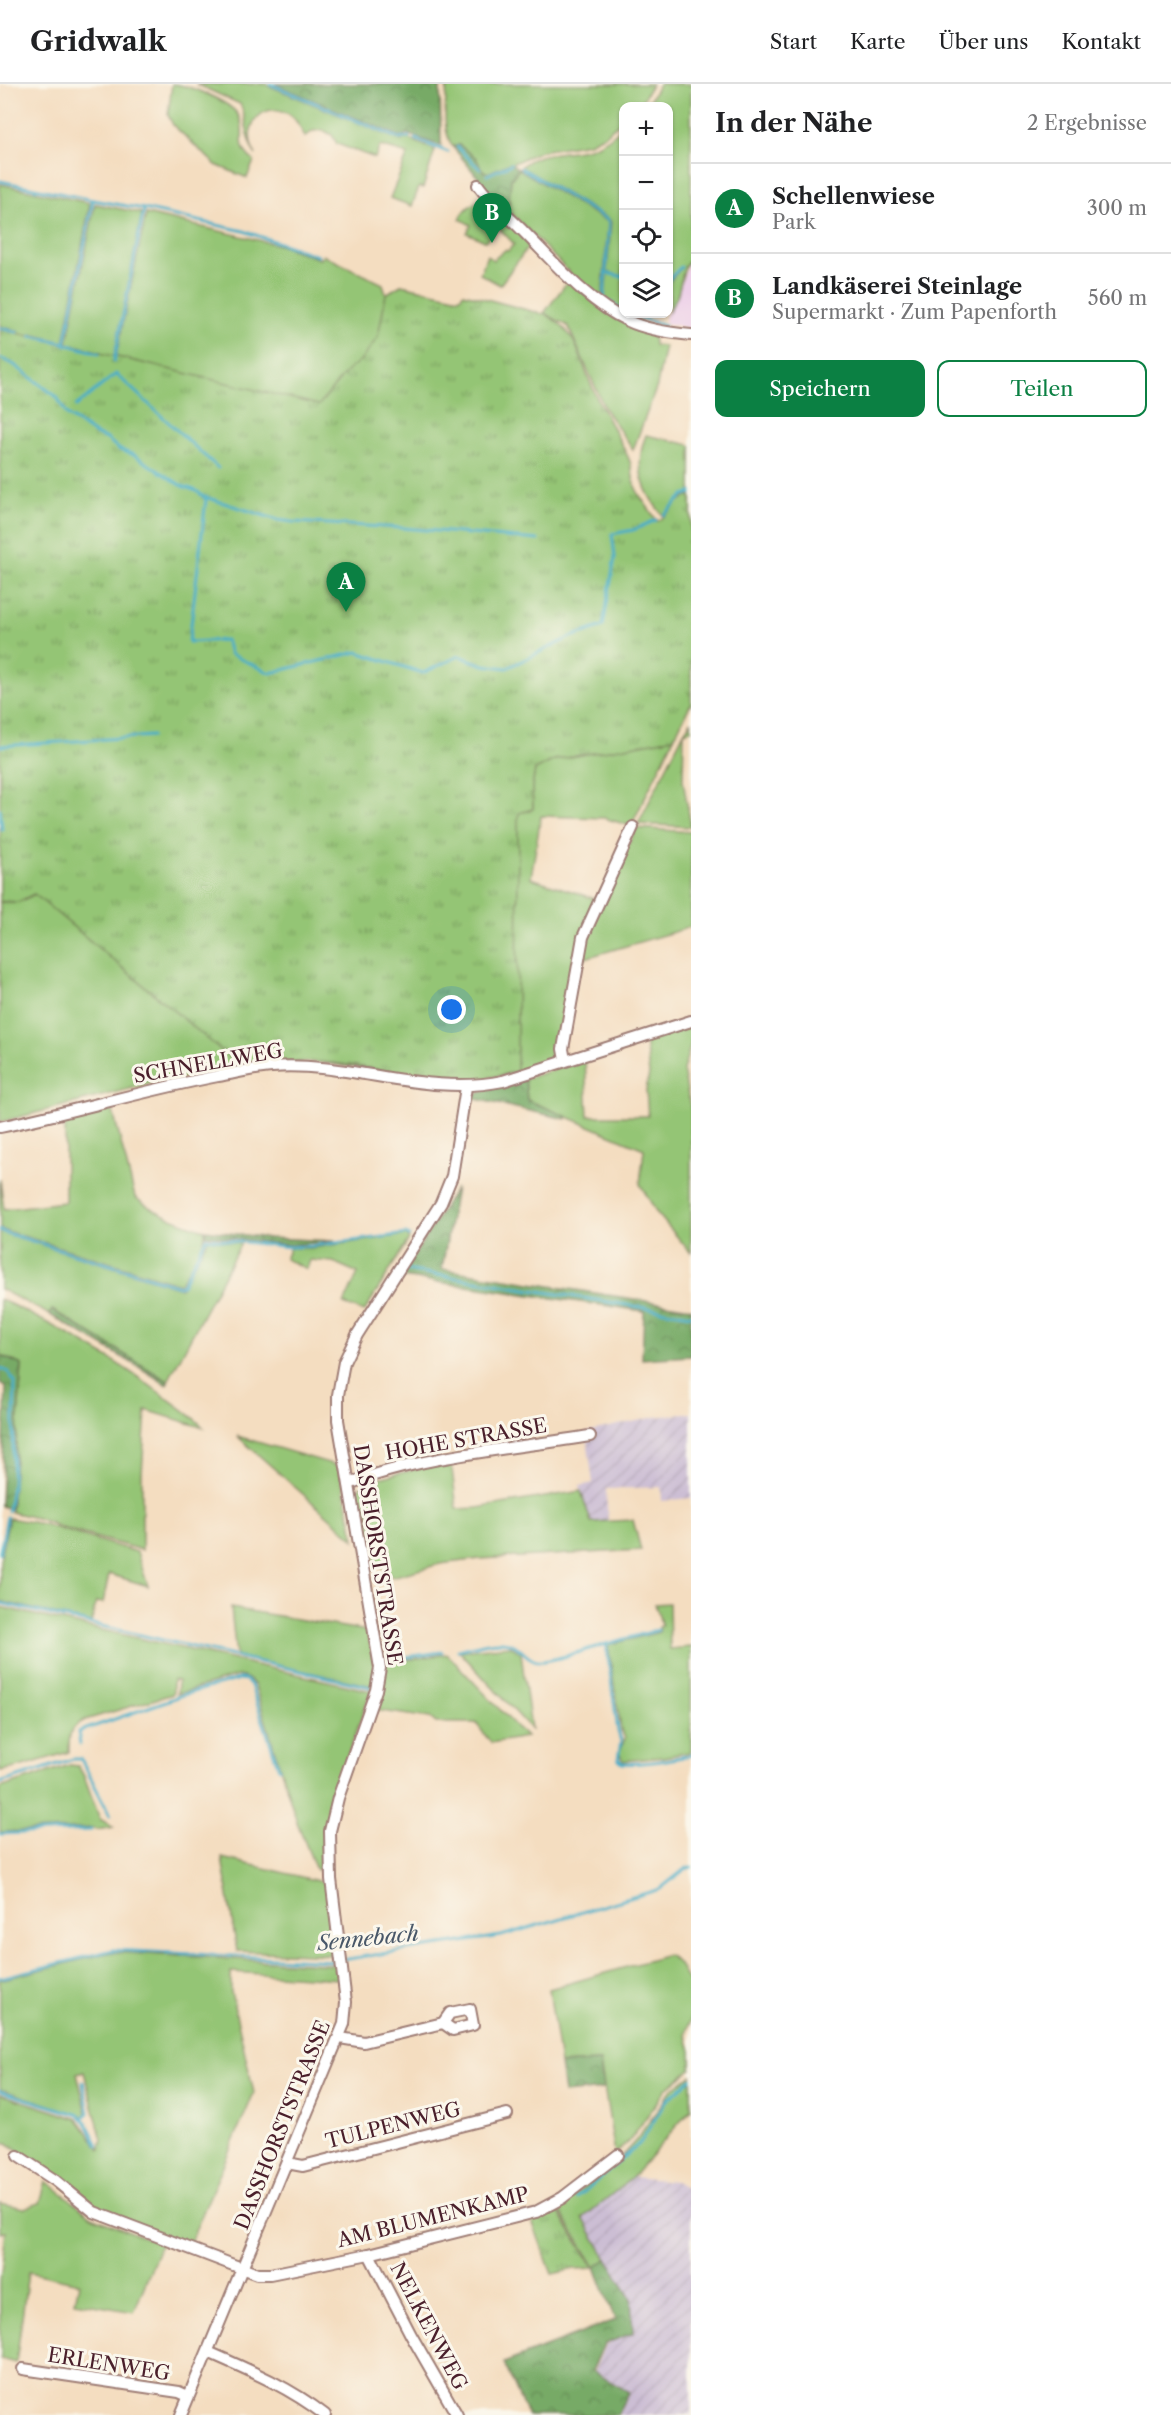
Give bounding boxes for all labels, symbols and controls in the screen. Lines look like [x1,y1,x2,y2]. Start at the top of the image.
text: Gridwalk [30,24,166,58]
text: Start [770,29,817,54]
text: Karte [850,29,906,54]
text: Über uns [939,29,1028,54]
text: Kontakt [1061,29,1141,54]
map controls [619,102,673,318]
button: + [619,102,673,156]
text: In der Nähe [715,107,872,139]
text: 2 Ergebnisse [1027,111,1147,135]
button: − [619,156,673,210]
text: Schellenwiese [772,183,935,210]
pin: B [472,194,512,243]
text: A [727,196,742,220]
text: 300 m [1087,196,1147,220]
button: locate [619,210,673,264]
text: Park [772,210,815,234]
button: layers [619,264,673,318]
text: Landkäserei Steinlage [772,273,1022,300]
text: B [727,286,742,310]
text: 560 m [1088,286,1147,310]
text: Supermarkt · Zum Papenforth [772,300,1057,324]
button: Speichern [715,360,925,417]
button: Teilen [937,360,1147,417]
pin: A [326,562,366,612]
your location [437,995,466,1024]
street label: SCHNELLWEG [131,1038,285,1088]
street label: HOHE STRASSE [383,1413,549,1465]
street label: DASSHORSTSTRASSE [349,1443,407,1667]
water label: Sennebach [314,1920,420,1956]
street label: DASSHORSTSTRASSE [229,2017,335,2233]
street label: TULPENWEG [323,2097,463,2153]
street label: AM BLUMENKAMP [334,2182,531,2253]
street label: NELKENWEG [385,2258,473,2394]
street label: ERLENWEG [46,2342,172,2386]

